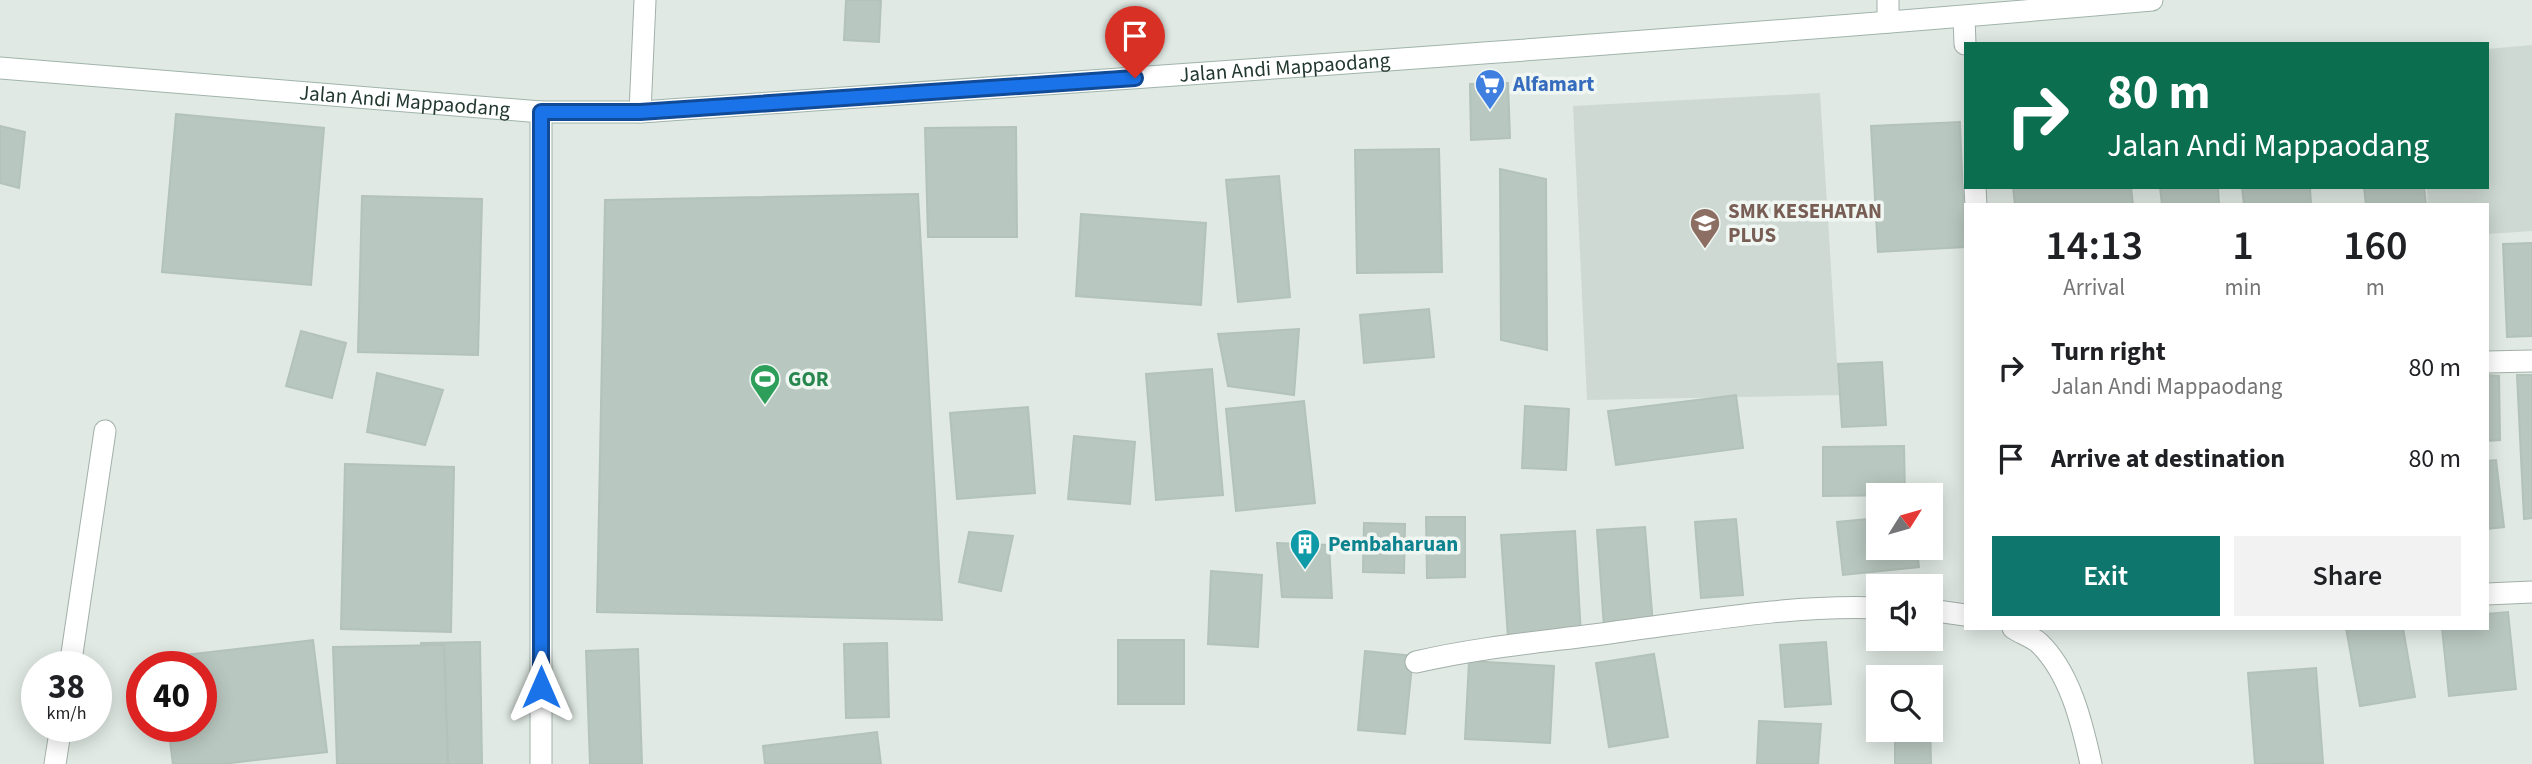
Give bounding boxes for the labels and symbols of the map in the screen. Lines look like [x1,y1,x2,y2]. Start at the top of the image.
pin [1105,6,1165,78]
street label: Jalan Andi Mappaodang [1178,45,1392,90]
supermarket icon: Alfamart [1473,67,1507,111]
place label: Alfamart [1512,69,1594,99]
street label: Jalan Andi Mappaodang [298,77,512,124]
place label: SMK KESEHATAN PLUS [1728,196,1882,250]
school or university icon: SMK KESEHATAN PLUS [1688,206,1722,250]
sports icon: GOR [748,362,782,406]
place label: GOR [788,364,829,394]
north arrow [1866,483,1942,560]
building icon: Pembaharuan [1288,527,1322,571]
place label: Pembaharuan [1328,529,1458,559]
position arrow [504,650,578,724]
speed limit sign: 40 [126,651,217,742]

